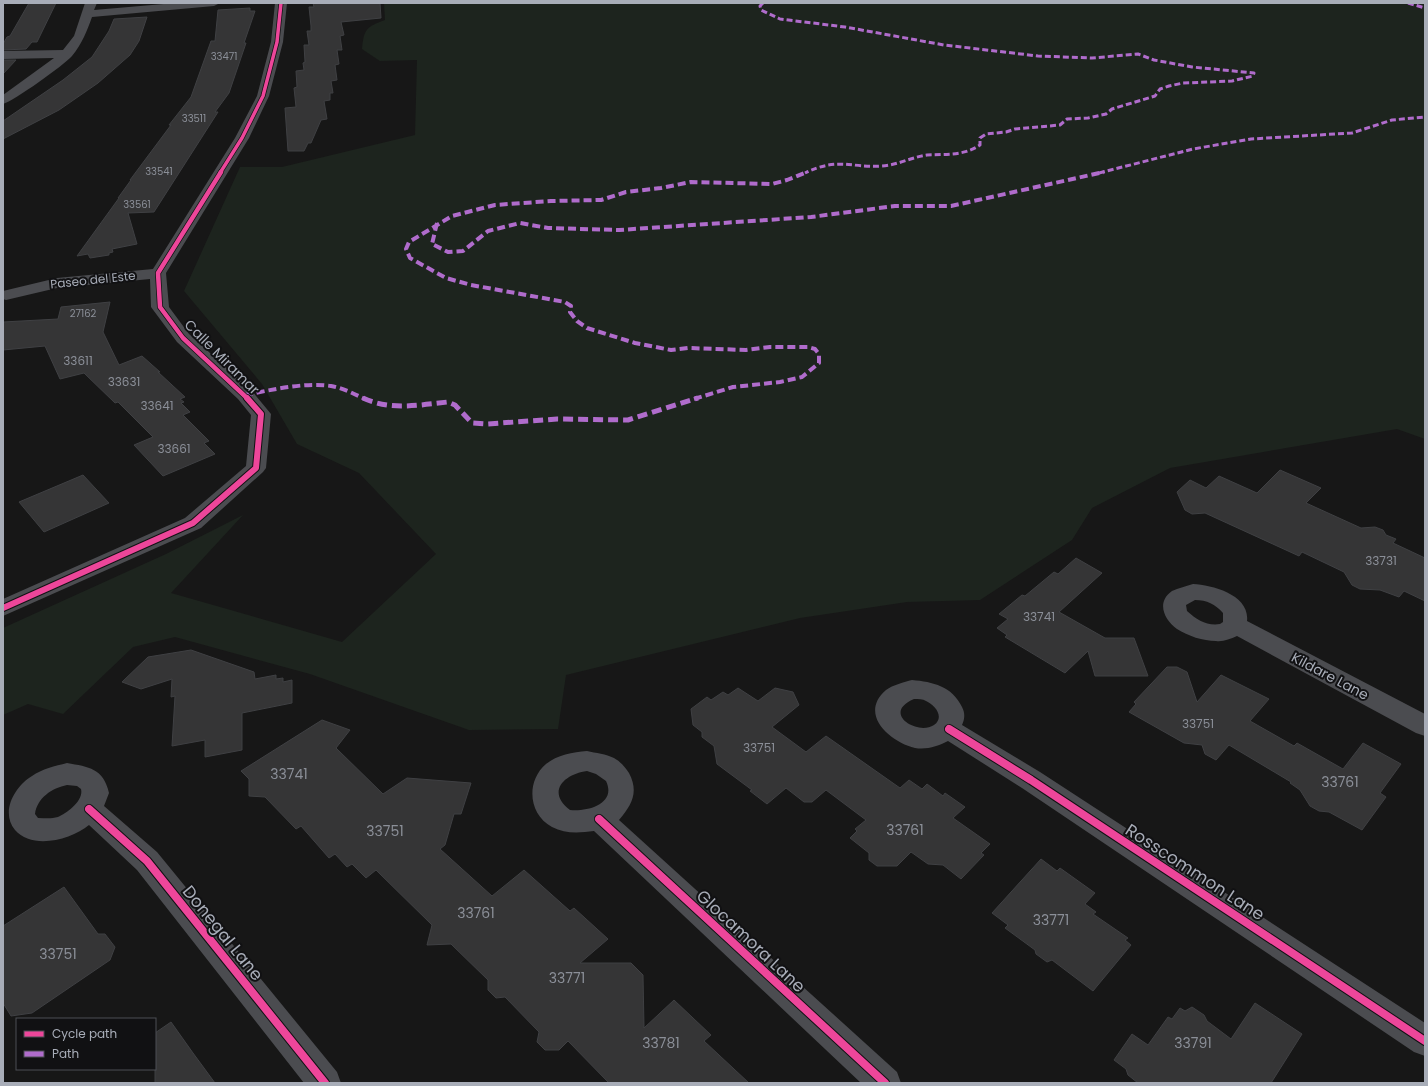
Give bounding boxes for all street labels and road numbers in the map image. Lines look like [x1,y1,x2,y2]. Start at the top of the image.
street label: Paseo del Este [49,267,136,292]
street label: Calle Miramar [180,315,264,399]
street label: Kildare Lane [1288,647,1372,705]
street label: Rosscommon Lane [1121,818,1269,926]
street label: Donegal Lane [177,880,269,986]
street label: Glocamora Lane [691,884,811,998]

